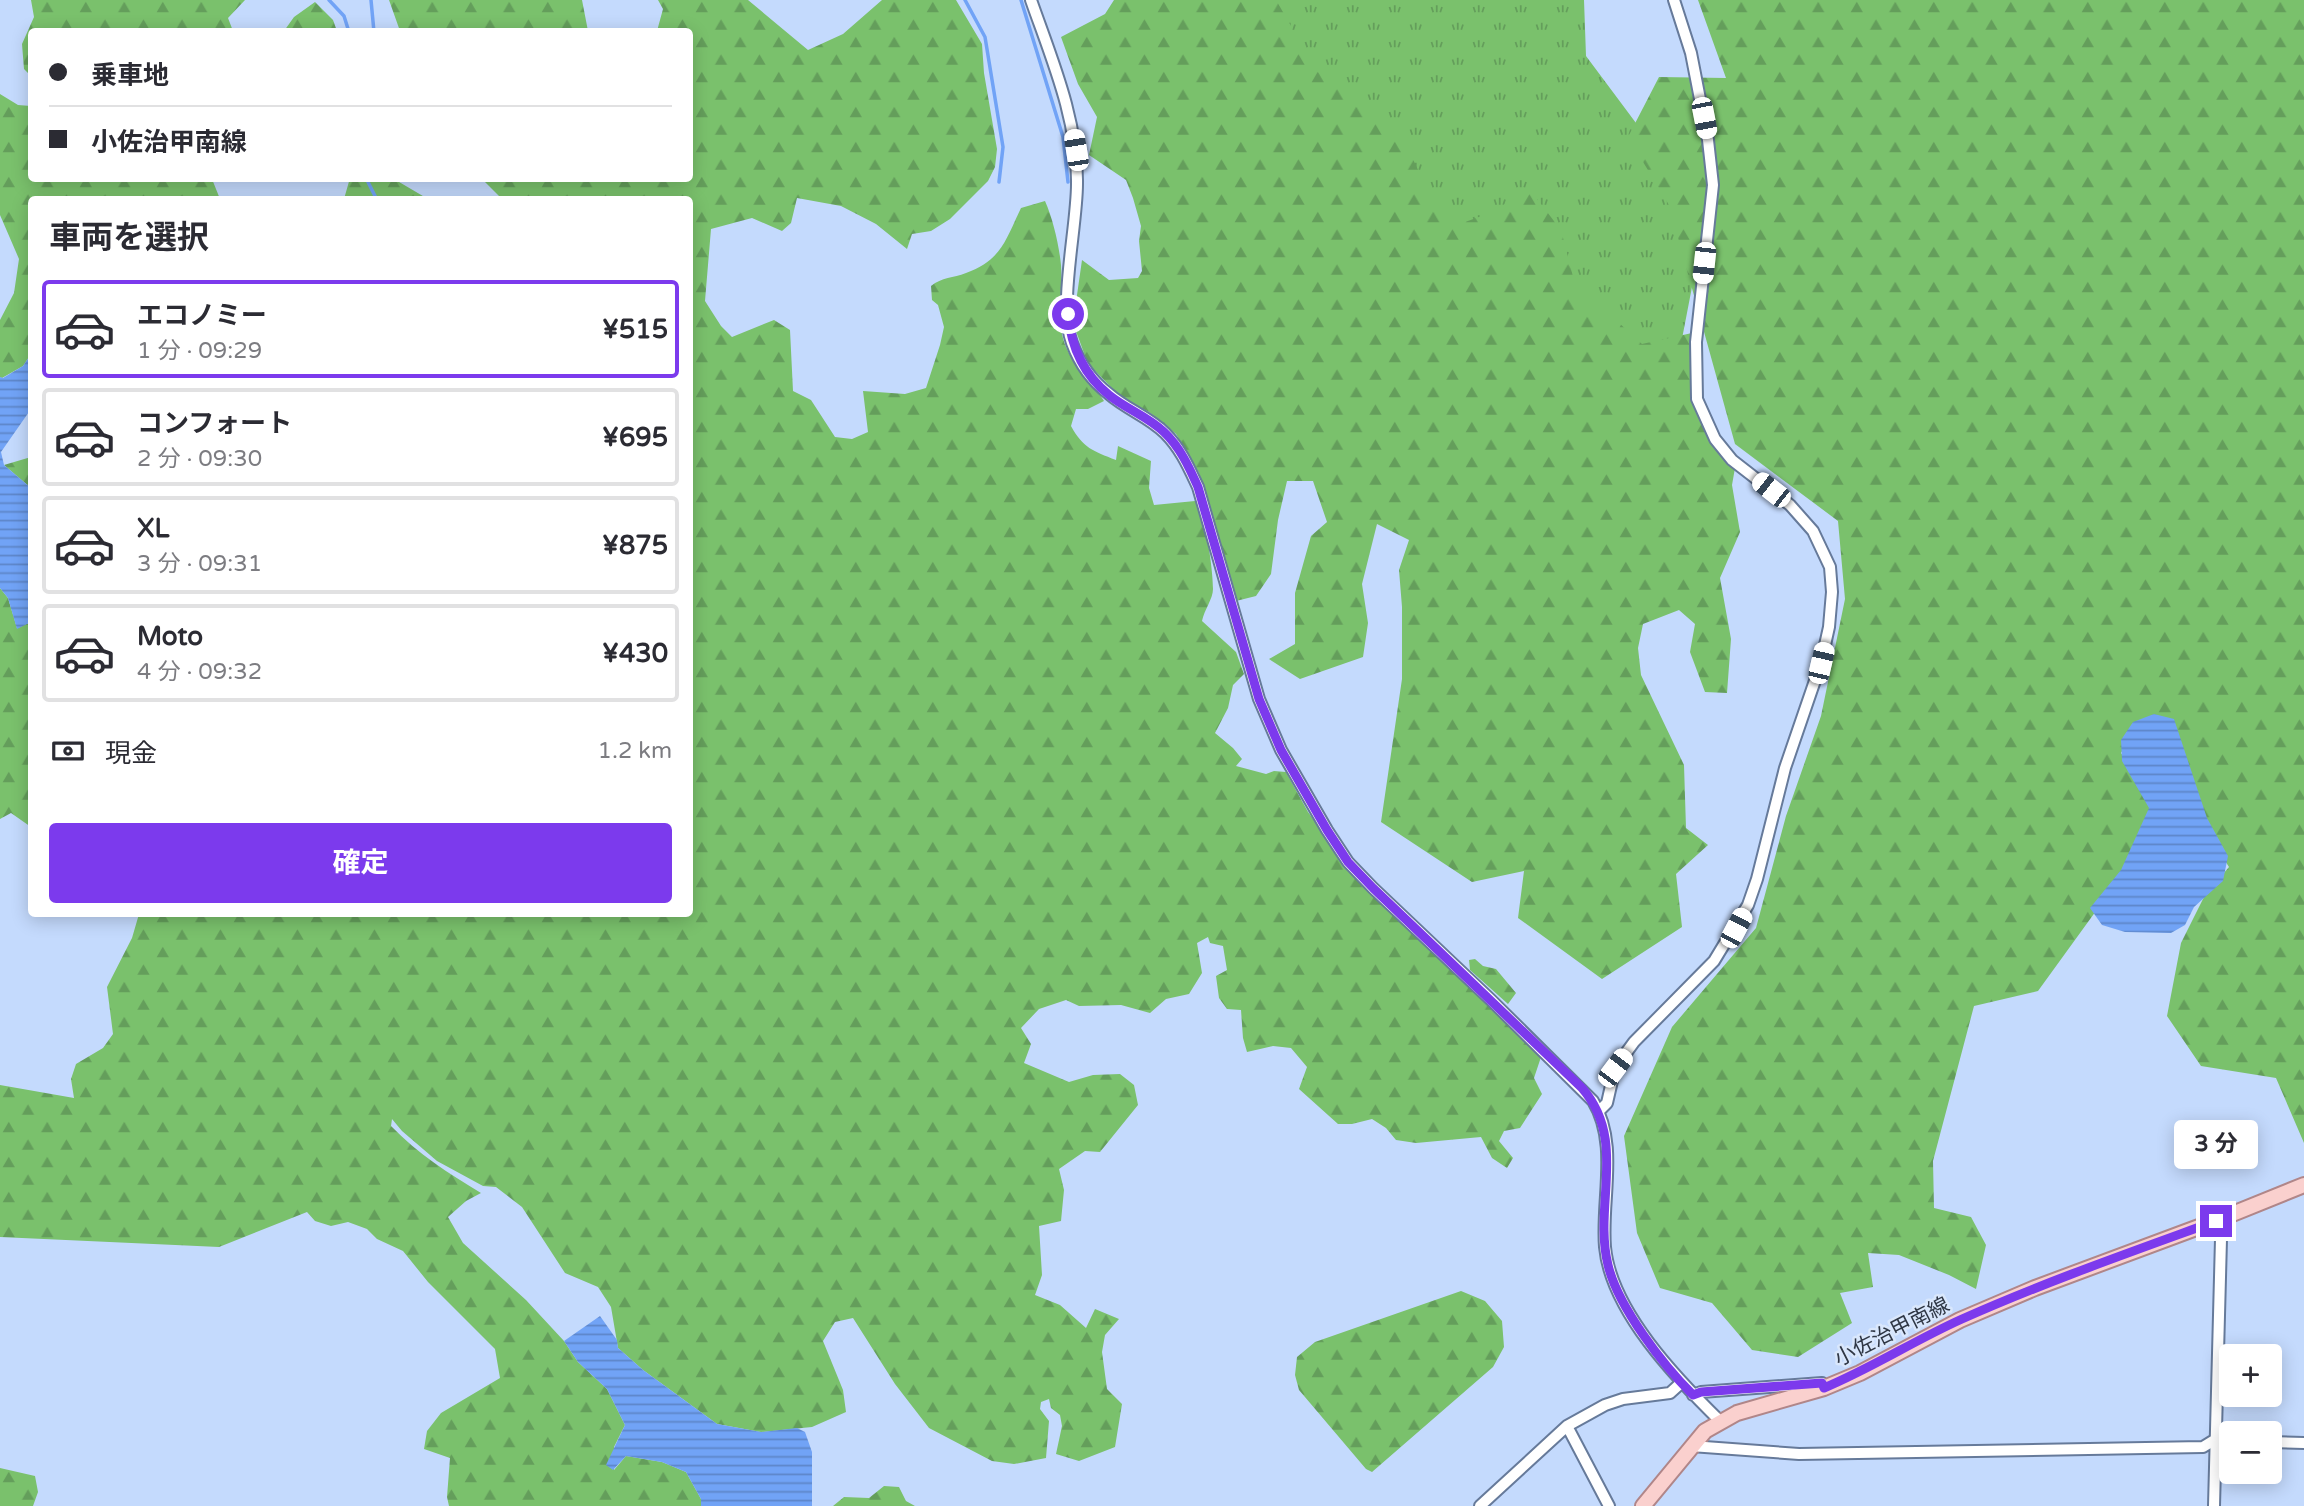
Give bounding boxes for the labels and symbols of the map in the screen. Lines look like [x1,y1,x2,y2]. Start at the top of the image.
car [1690,95,1719,141]
car [1063,128,1090,172]
car [1692,241,1717,285]
route start [1052,298,1084,330]
car [1748,469,1795,511]
car [1807,640,1836,686]
car [1717,905,1756,951]
car [1594,1045,1637,1091]
callout: 3 分 [2174,1120,2258,1168]
route end [2200,1205,2232,1237]
street label: 小佐治甲南線 [1830,1292,1954,1372]

